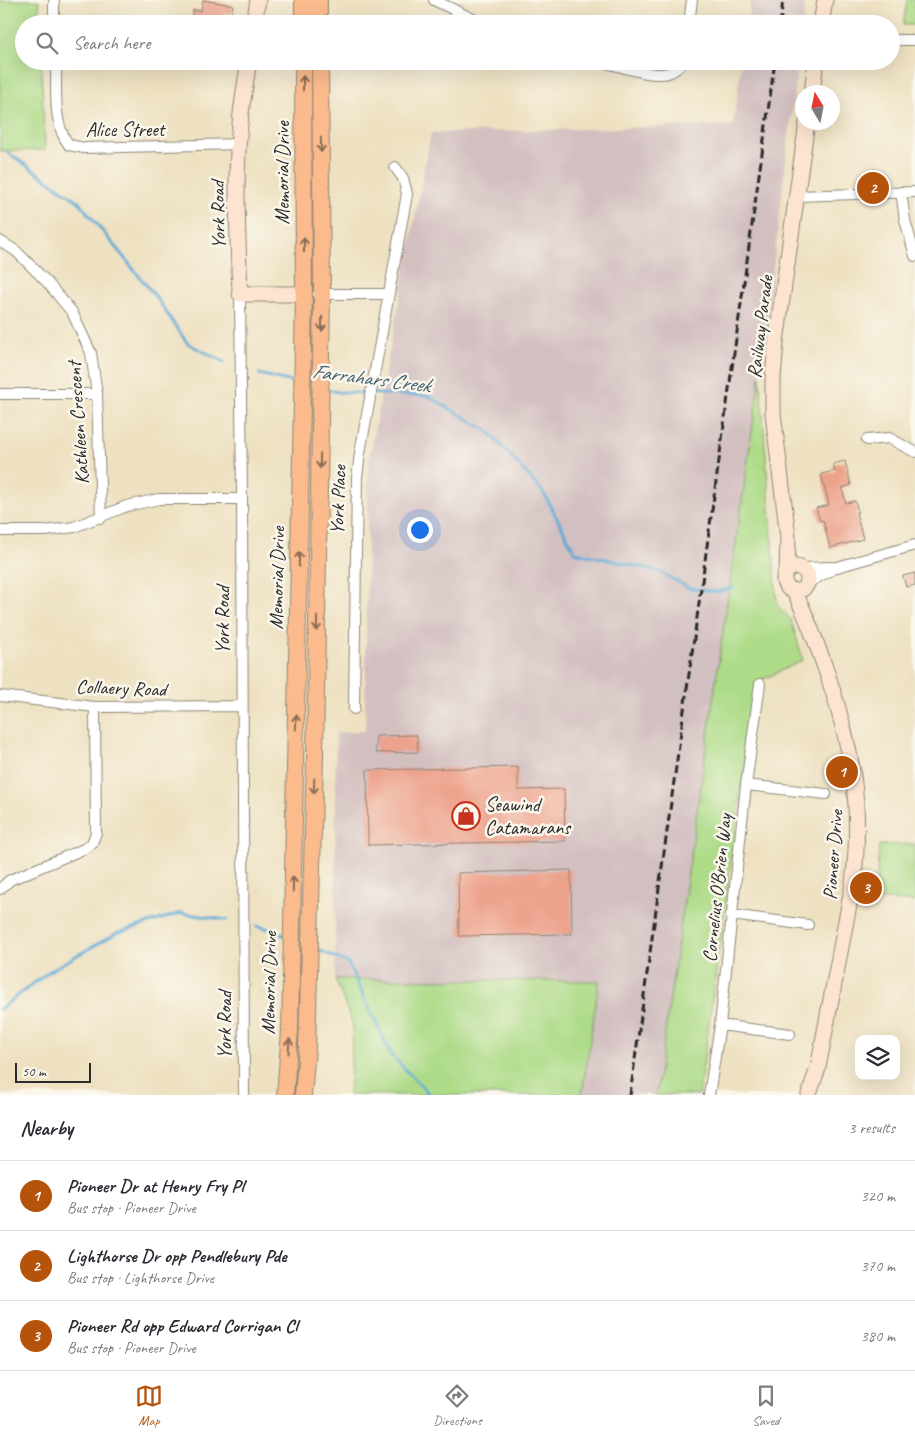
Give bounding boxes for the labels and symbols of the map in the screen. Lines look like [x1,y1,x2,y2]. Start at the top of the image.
one-way arrow [298,75,308,91]
north arrow [795,85,840,130]
street label: Alice Street [86,117,167,142]
street label: Memorial Drive [270,120,295,224]
one-way arrow [316,136,326,153]
pin: 2 [857,169,889,207]
street label: York Road [205,177,231,249]
one-way arrow [299,237,309,254]
street label: Railway Parade [741,273,779,380]
one-way arrow [317,316,327,332]
street label: Kathleen Crescent [61,357,95,485]
water label: Farrahars Creek [311,358,435,399]
one-way arrow [315,453,324,469]
street label: York Place [324,463,352,535]
your location [407,517,433,543]
street label: Memorial Drive [264,525,290,630]
one-way arrow [294,552,304,568]
street label: York Road [210,583,235,654]
one-way arrow [312,616,322,632]
street label: Collaery Road [76,674,170,702]
one-way arrow [291,714,301,730]
pin: 1 [826,753,858,791]
one-way arrow [309,778,319,794]
place label: Seawind Catamarans [485,792,572,840]
shop icon: Seawind Catamarans [451,801,481,831]
street label: Pioneer Drive [817,808,849,901]
street label: Cornelius O'Brien Way [697,811,737,963]
pin: 3 [850,869,882,907]
one-way arrow [288,877,298,893]
street label: Memorial Drive [256,930,282,1035]
street label: York Road [212,988,237,1059]
one-way arrow [285,1039,294,1055]
scale bar [15,1060,91,1083]

